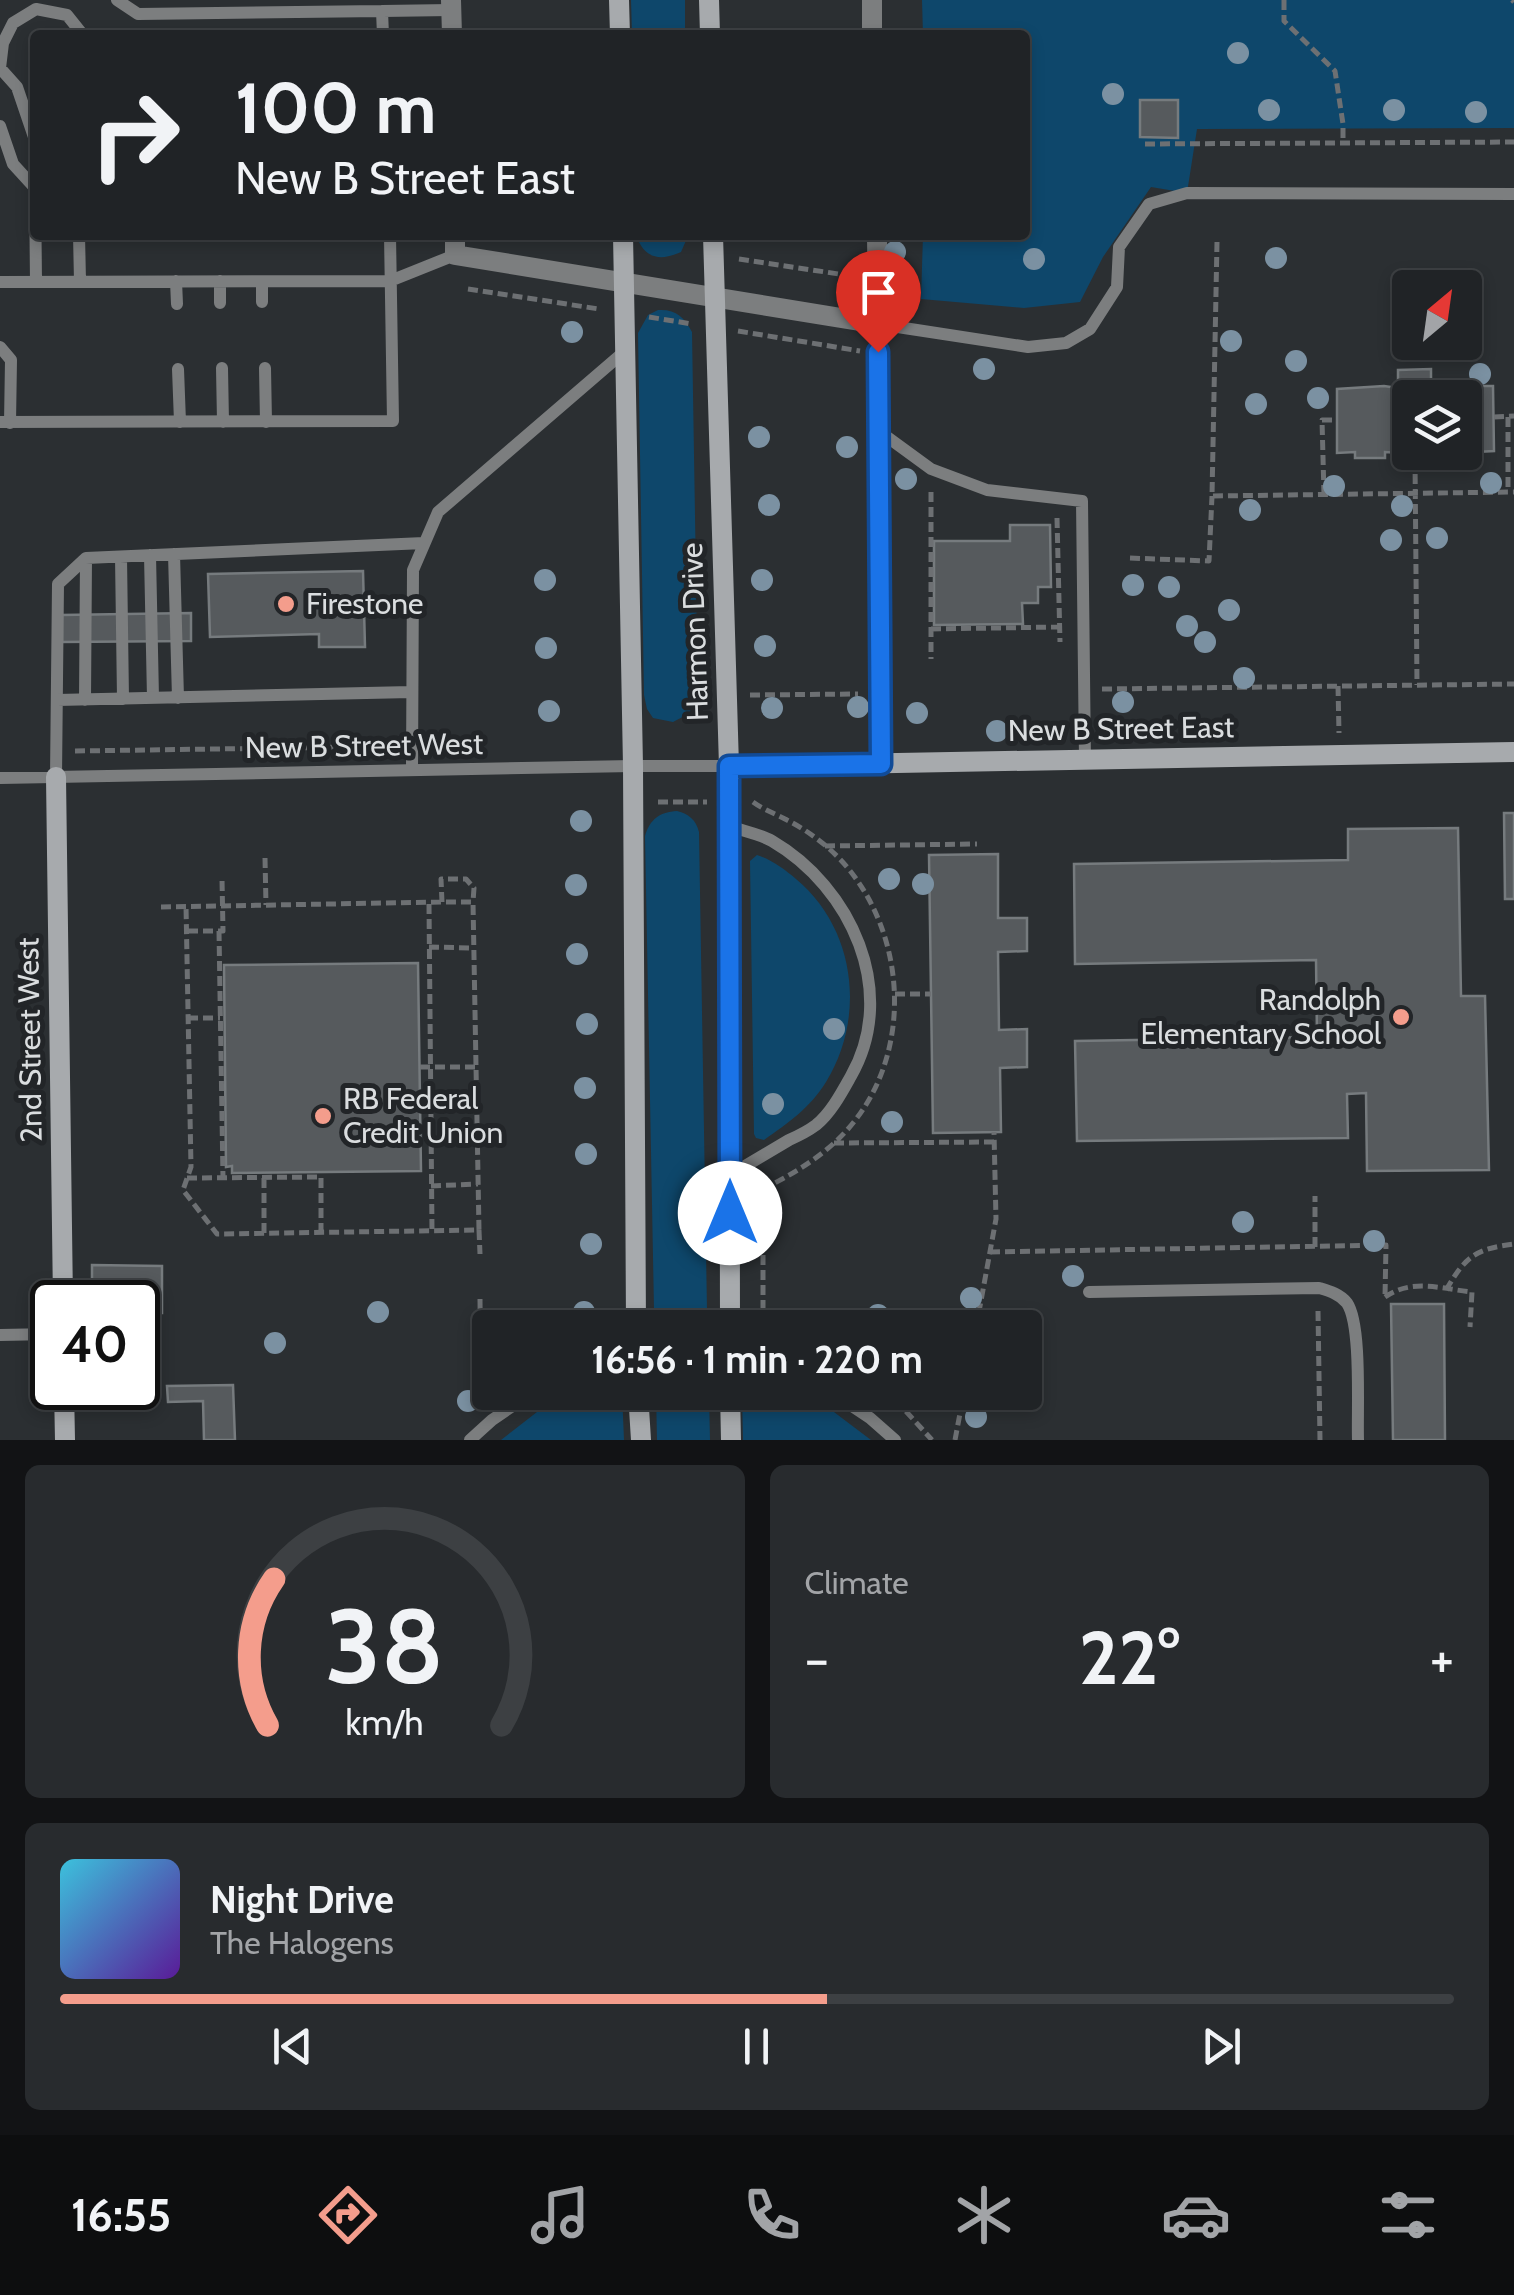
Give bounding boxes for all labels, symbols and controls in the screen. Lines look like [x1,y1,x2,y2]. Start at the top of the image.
text: 100 m [235,65,436,151]
icon: right [70,70,200,200]
text: New B Street East [235,151,575,205]
pin [836,250,921,353]
icon: arrive [851,265,906,320]
north arrow [1392,270,1482,360]
map controls [1392,270,1482,470]
button: layers [1392,380,1482,470]
street label: Harmon Drive [673,542,716,722]
place label: Firestone [306,585,423,622]
marker: Firestone [275,593,297,615]
street label: New B Street East [1007,708,1235,749]
street label: New B Street West [245,725,483,766]
street label: 2nd Street West [9,937,50,1143]
place label: Randolph Elementary School [1141,981,1381,1052]
marker: Randolph Elementary School [1390,1006,1412,1028]
place label: RB Federal Credit Union [343,1080,503,1151]
marker: RB Federal Credit Union [312,1105,334,1127]
position arrow [678,1161,782,1265]
speed limit sign: 40 [30,1280,160,1410]
text: 16:56 · 1 min · 220 m [591,1336,923,1383]
text: Climate [805,1563,909,1602]
text: 38 [325,1583,444,1709]
text: 22° [1079,1612,1180,1703]
text: − [805,1625,829,1692]
text: + [1430,1625,1454,1692]
text: km/h [346,1701,424,1744]
text: Night Drive [210,1876,394,1923]
text: The Halogens [210,1923,394,1962]
icon: previous [265,2019,320,2074]
icon: pause [729,2019,784,2074]
icon: next [1194,2019,1249,2074]
icon: directions [313,2180,383,2250]
icon: music [525,2180,595,2250]
icon: phone [737,2180,807,2250]
icon: climate [949,2180,1019,2250]
icon: car [1161,2180,1231,2250]
icon: filters [1373,2180,1443,2250]
text: 16:55 [71,2188,171,2242]

